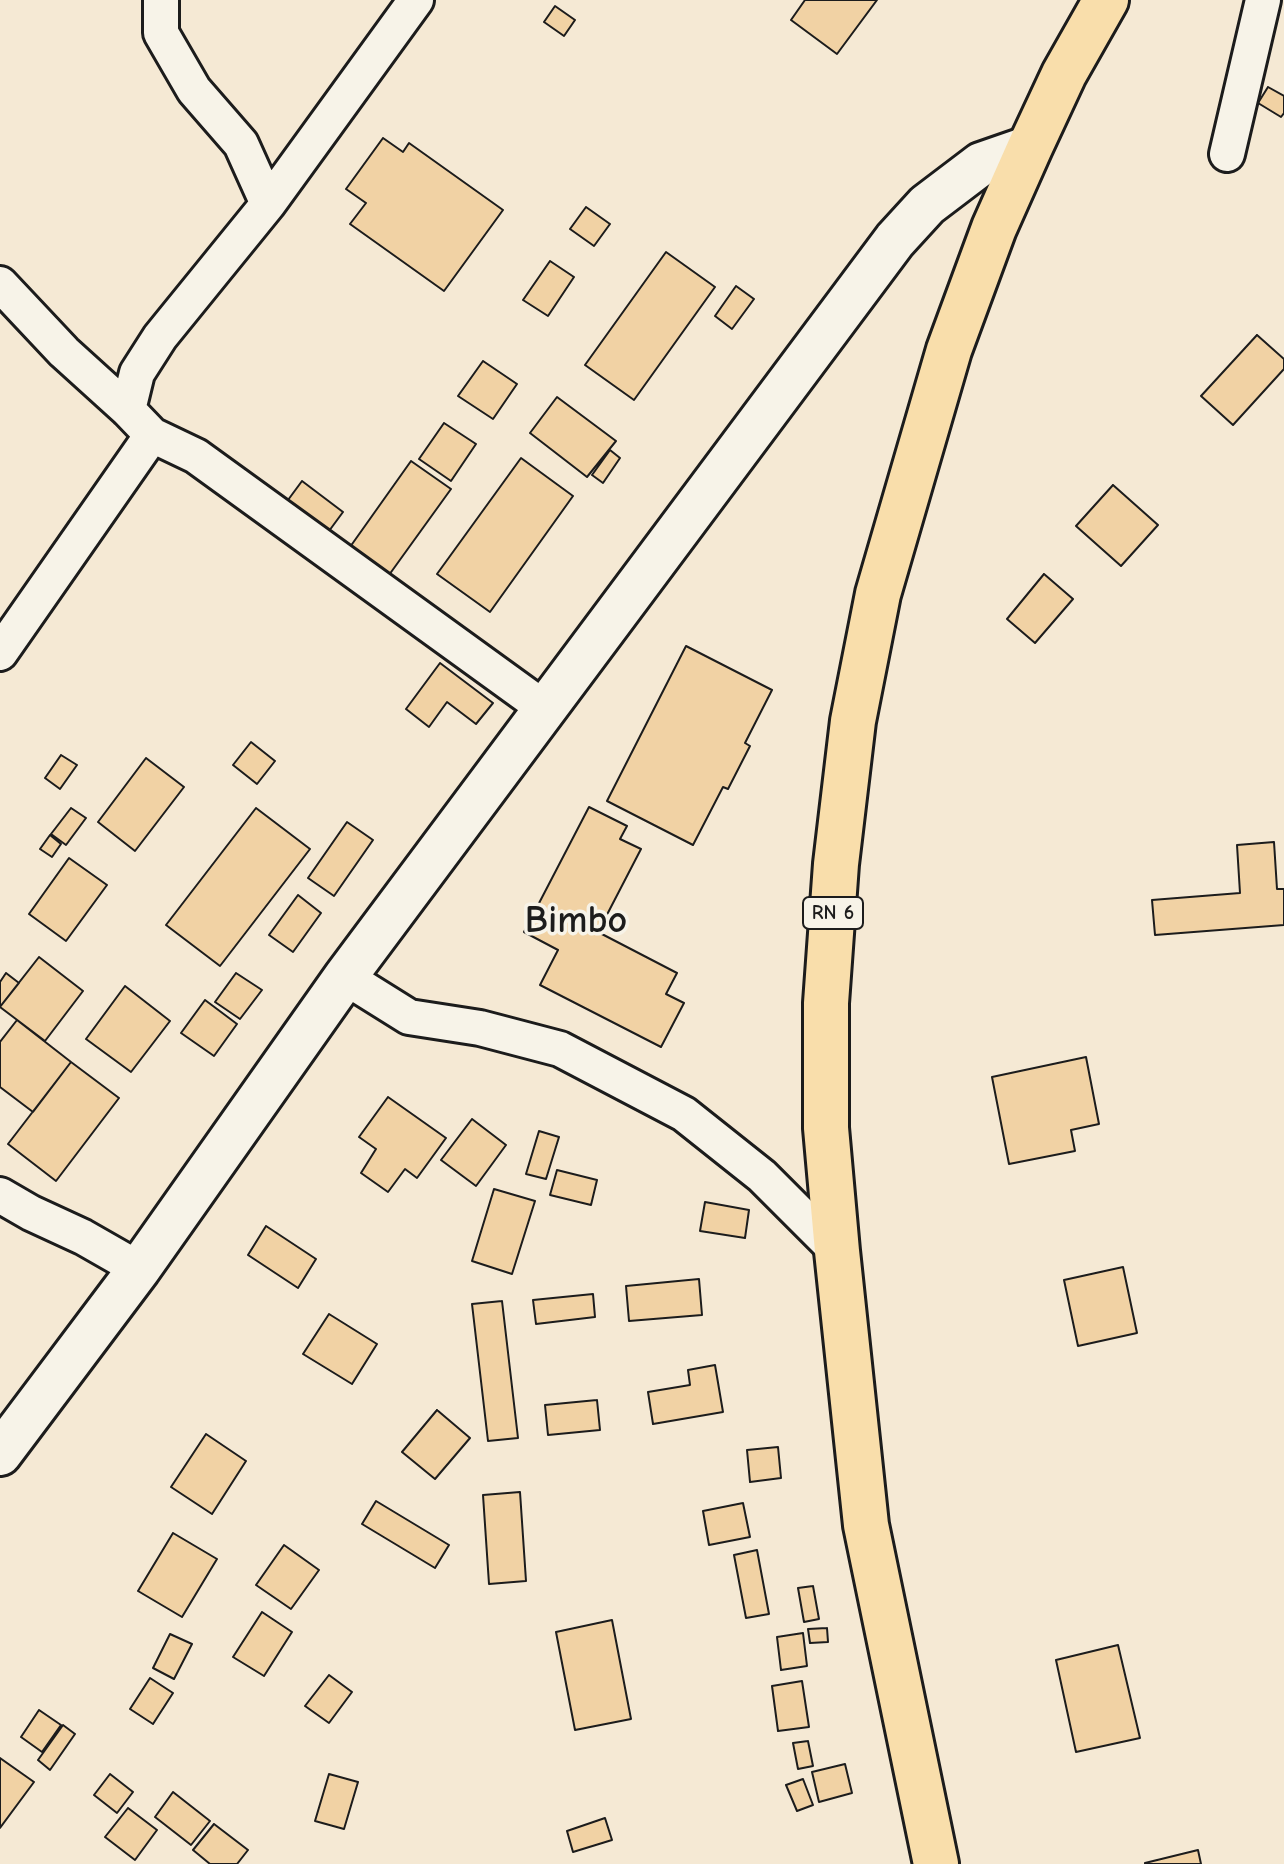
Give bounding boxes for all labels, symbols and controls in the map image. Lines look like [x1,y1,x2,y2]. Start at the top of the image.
road number: RN 6 [803,897,863,929]
district label: Bimbo [525,898,627,944]

